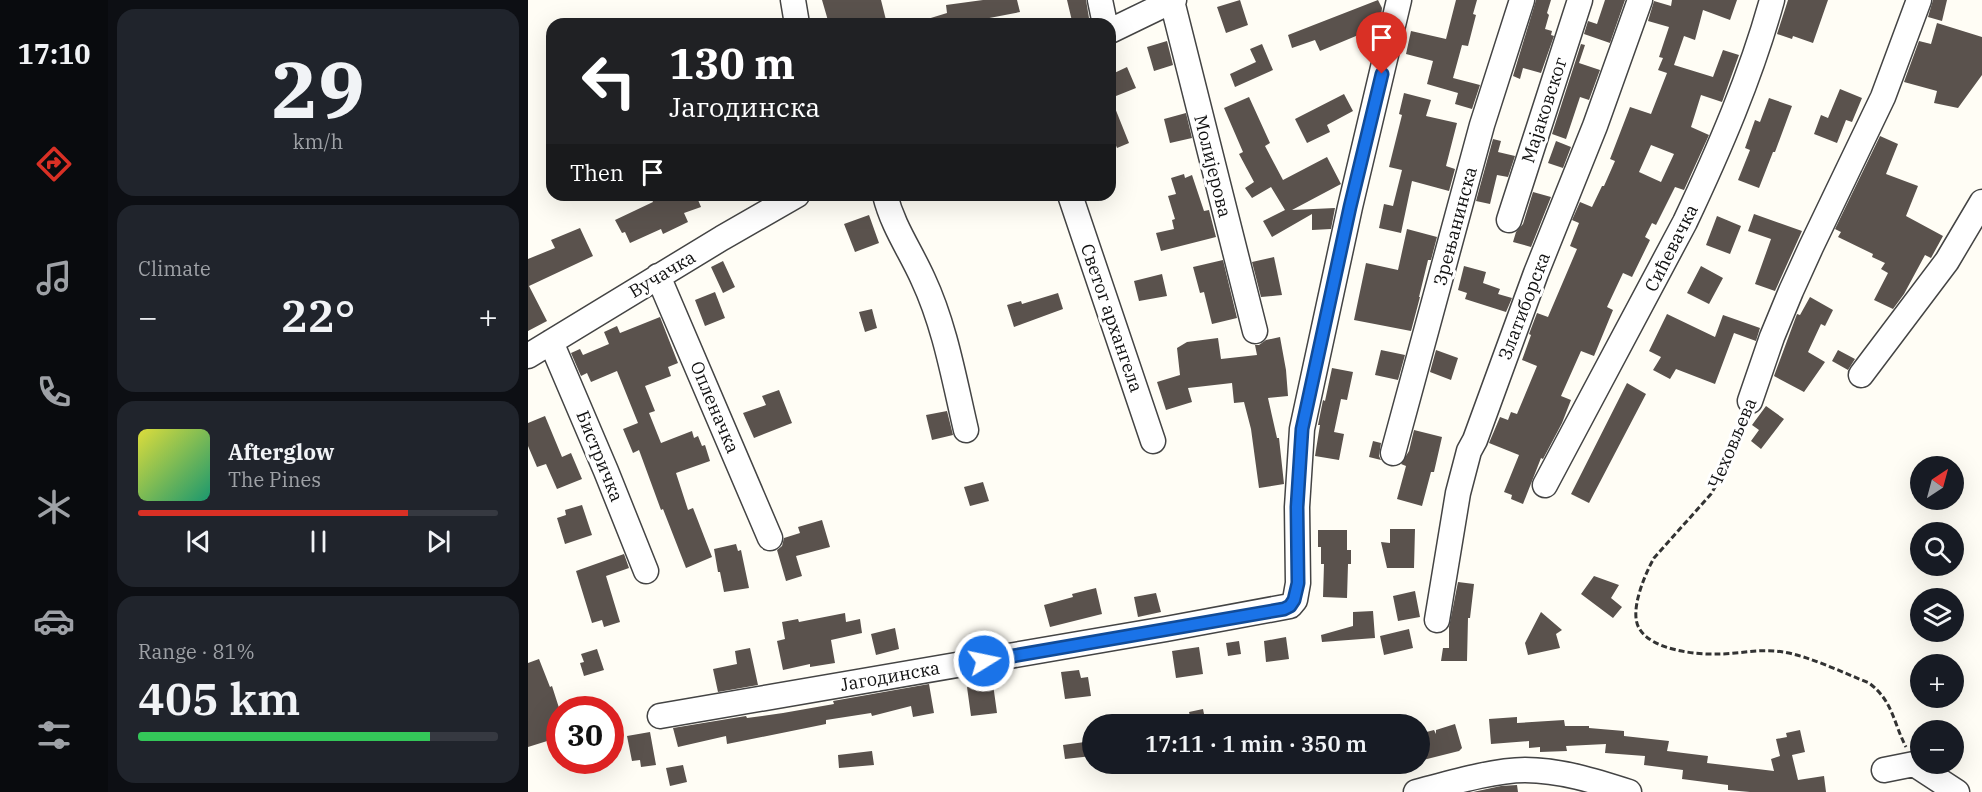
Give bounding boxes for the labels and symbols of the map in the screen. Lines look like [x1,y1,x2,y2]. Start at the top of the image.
pin [1356,12,1407,74]
street label: Мајаковског [1516,54,1572,166]
street label: Молијерова [1189,112,1237,220]
street label: Зрењанинска [1428,164,1482,288]
street label: Сићевачка [1639,200,1703,296]
street label: Светог архангела [1076,241,1148,395]
street label: Вучачка [625,245,700,303]
street label: Златиборска [1493,249,1555,363]
street label: Опленачка [685,357,745,457]
street label: Чеховљева [1703,394,1762,492]
street label: Бистричка [571,407,629,505]
north arrow [1910,456,1964,510]
position arrow [952,629,1016,693]
street label: Јагодинска [838,656,942,696]
speed limit sign: 30 [546,696,624,774]

